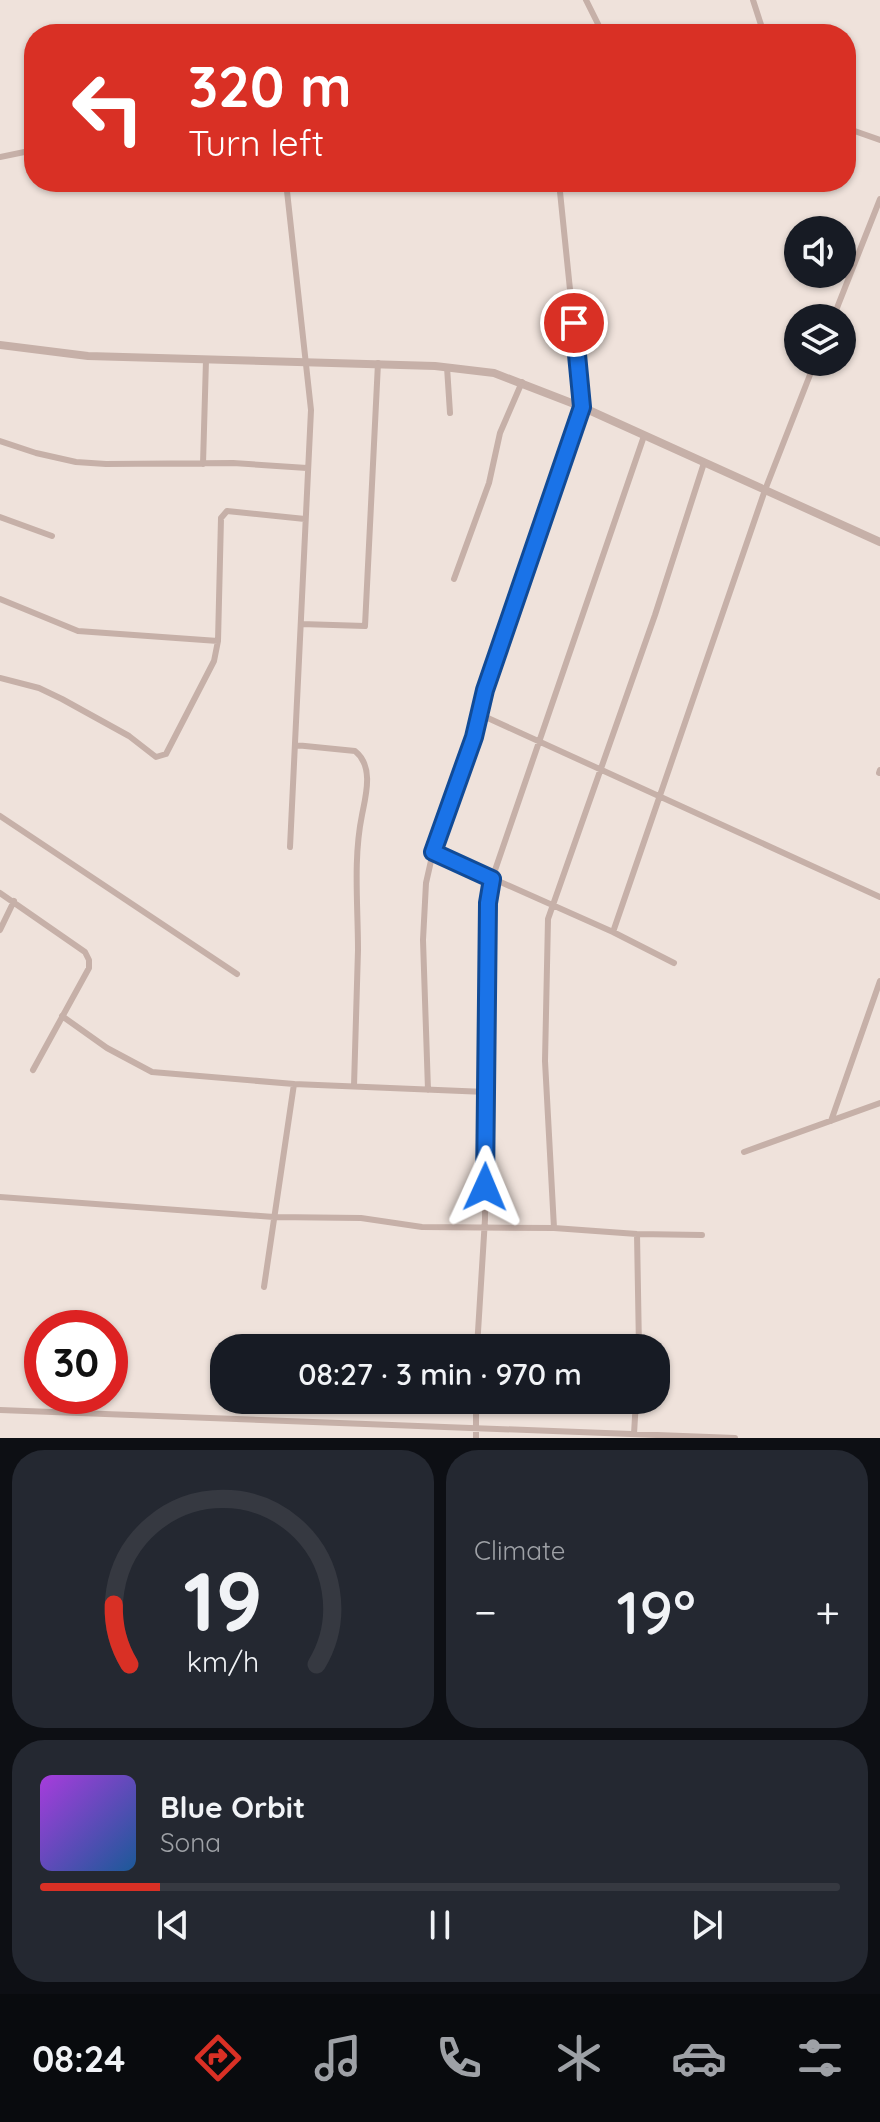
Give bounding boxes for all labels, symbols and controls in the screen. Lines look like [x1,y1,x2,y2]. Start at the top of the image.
text: 320 m [188,51,352,121]
icon: left [56,56,160,160]
text: Turn left [188,120,324,165]
map controls [784,216,856,376]
button: sound [784,216,856,288]
pin [540,289,608,357]
icon: arrive [552,301,596,345]
button: layers [784,304,856,376]
position arrow [443,1145,527,1229]
speed limit sign: 30 [24,1310,128,1414]
text: 08:27 · 3 min · 970 m [298,1355,582,1393]
text: Climate [474,1534,565,1567]
text: 19 [183,1548,263,1652]
text: 19° [616,1574,696,1649]
text: − [474,1584,497,1639]
text: + [815,1584,840,1639]
text: km/h [187,1643,259,1679]
text: Blue Orbit [160,1788,305,1826]
text: Sona [160,1826,221,1859]
icon: previous [151,1903,195,1947]
icon: pause [418,1903,462,1947]
icon: next [685,1903,729,1947]
icon: directions [190,2030,246,2086]
icon: music [310,2030,366,2086]
icon: phone [431,2030,487,2086]
icon: climate [551,2030,607,2086]
icon: car [671,2030,727,2086]
icon: filters [792,2030,848,2086]
text: 08:24 [32,2036,126,2081]

